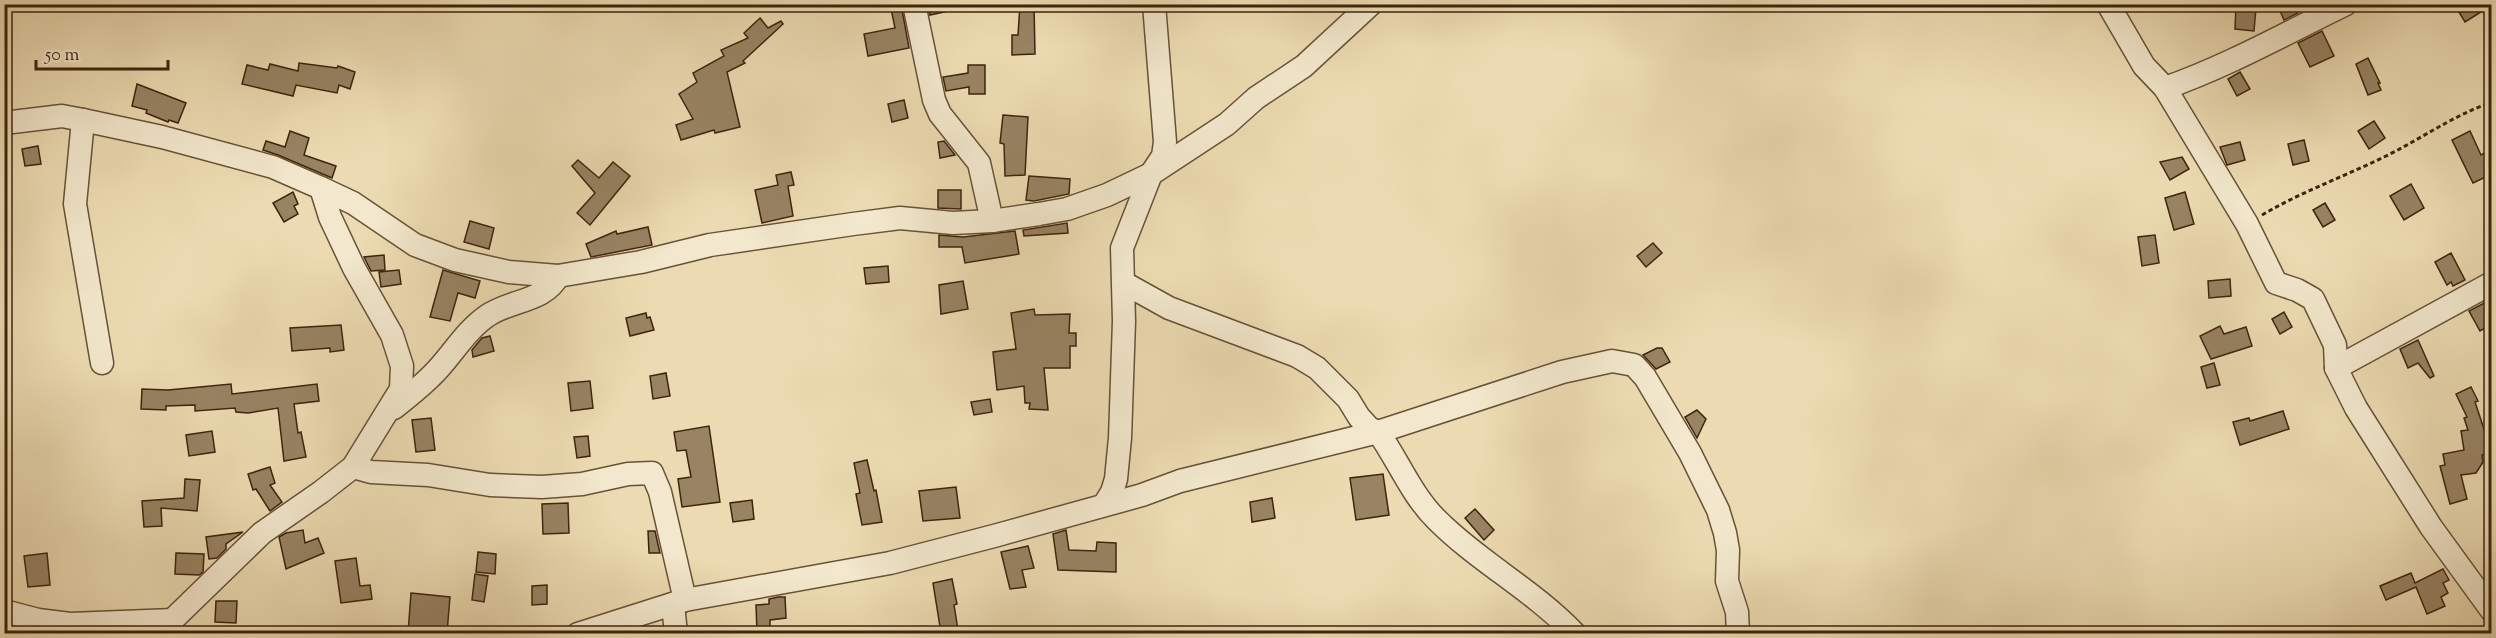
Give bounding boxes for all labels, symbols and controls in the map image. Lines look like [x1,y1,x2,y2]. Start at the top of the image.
scale bar [36,33,168,71]
text: 50 m [44,43,80,69]

